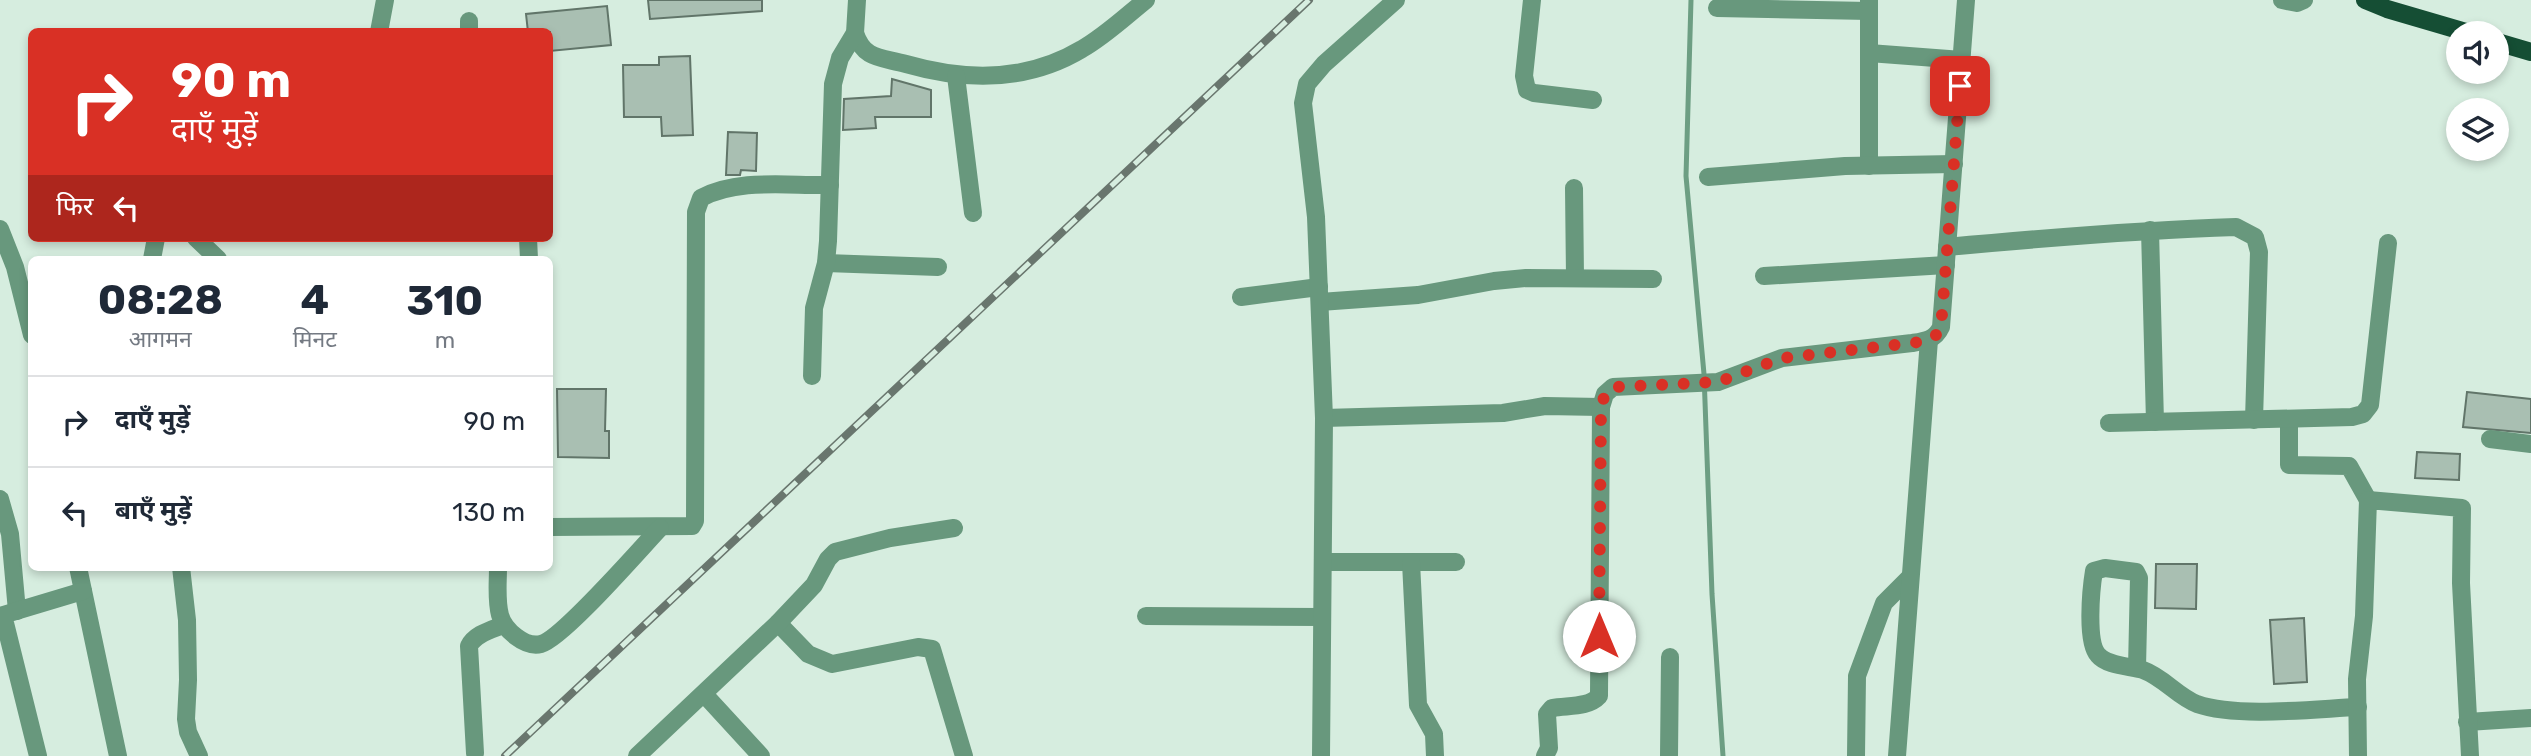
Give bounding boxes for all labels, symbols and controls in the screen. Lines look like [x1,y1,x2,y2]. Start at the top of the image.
map controls [2446,21,2509,161]
button: sound [2446,21,2509,84]
text: 90 m [171,51,291,109]
icon: right [56,56,147,147]
pin [1930,56,1990,116]
icon: arrive [1941,67,1979,105]
button: layers [2446,98,2509,161]
text: दाएँ मुड़ें [171,110,258,148]
icon: left [107,189,145,227]
text: फिर [56,191,93,222]
text: 08:28 [98,275,223,325]
text: 4 [300,275,329,325]
text: 310 [407,276,483,326]
text: आगमन [129,325,192,353]
text: मिनट [293,325,337,353]
text: m [435,326,455,354]
icon: right [56,403,94,441]
text: दाएँ मुड़ें [115,404,190,435]
text: 90 m [464,406,525,437]
icon: left [56,494,94,532]
text: बाएँ मुड़ें [115,495,192,526]
text: 130 m [452,497,525,528]
position arrow [1562,599,1636,673]

